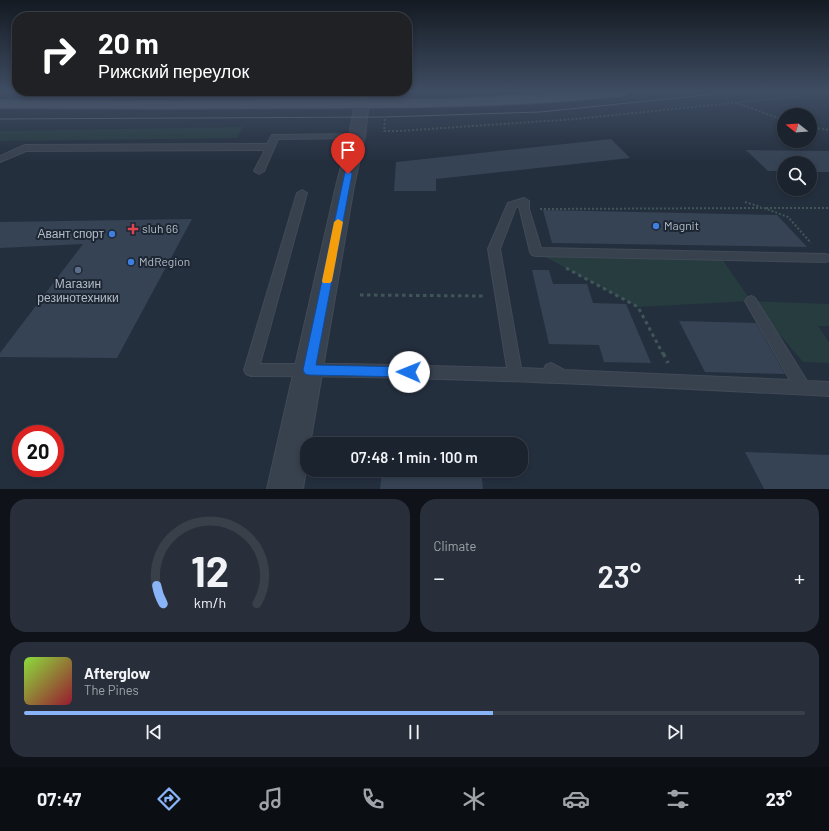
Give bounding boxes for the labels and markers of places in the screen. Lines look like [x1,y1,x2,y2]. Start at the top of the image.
pin [331,133,365,174]
place label: Magnit [664,218,699,232]
place label: sluh 66 [142,221,178,235]
marker: Magnit [651,221,661,231]
marker: sluh 66 [127,223,139,235]
place label: Авант спорт [37,226,104,241]
marker: Авант спорт [107,229,117,239]
place label: MdRegion [139,254,190,268]
marker: MdRegion [126,257,136,267]
marker: Магазин резинотехники [73,265,83,275]
place label: Магазин резинотехники [37,276,119,305]

